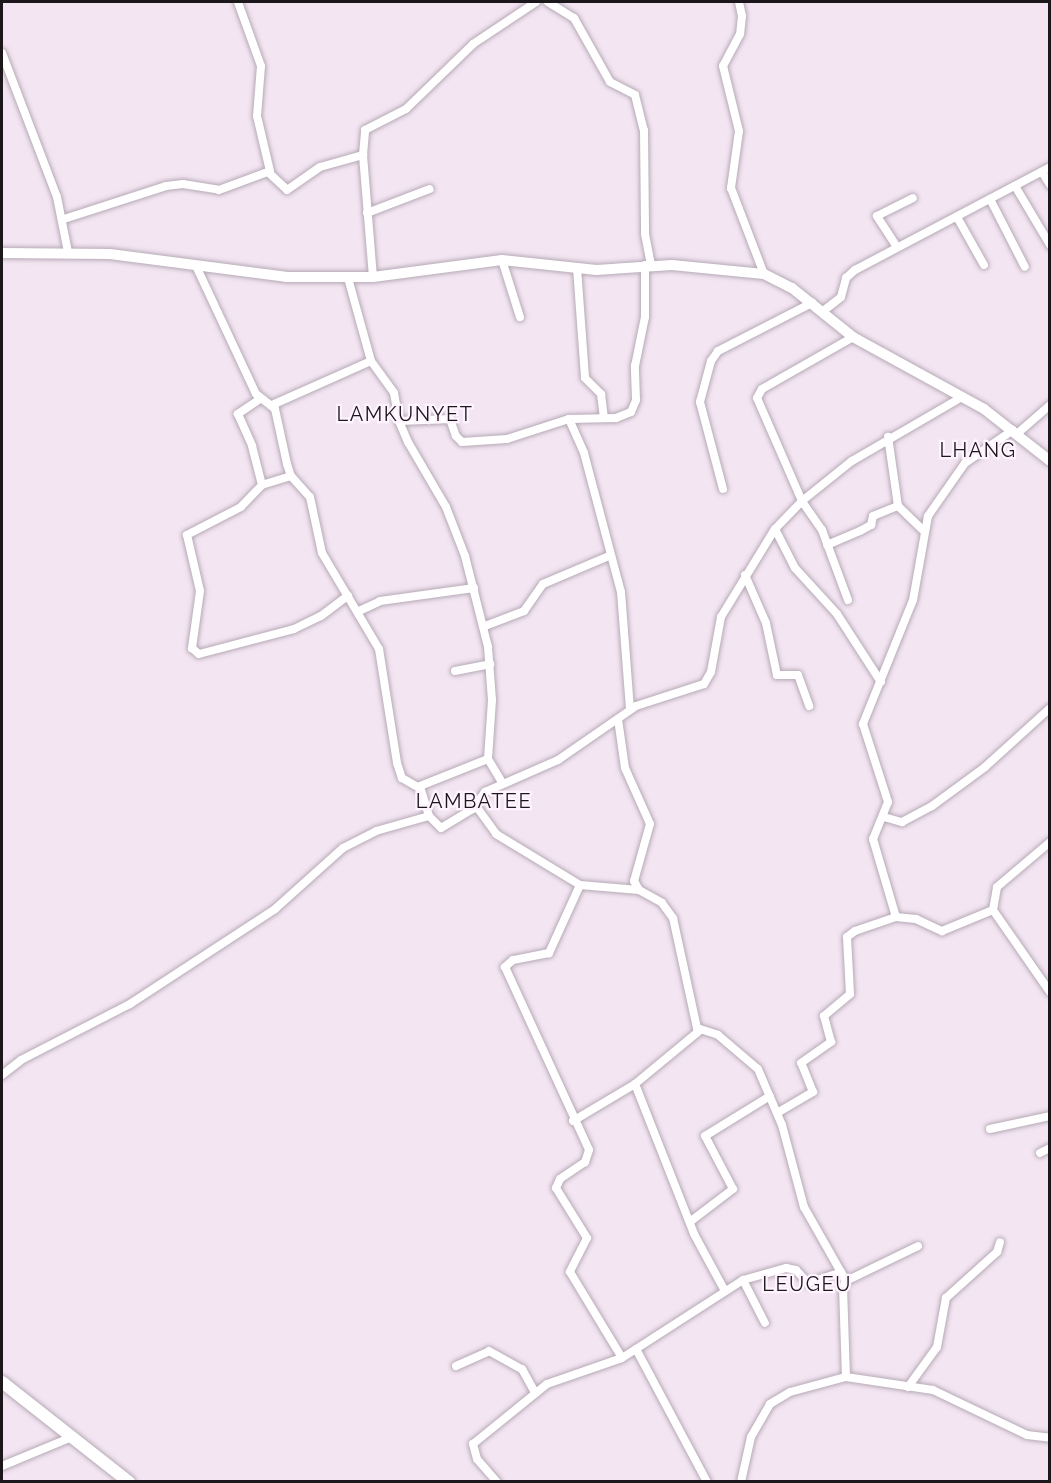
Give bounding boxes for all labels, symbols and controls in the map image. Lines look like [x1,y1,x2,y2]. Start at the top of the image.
district label: LAMKUNYET [336,402,474,426]
district label: LHANG [939,438,1017,462]
district label: LAMBATEE [416,789,532,813]
district label: LEUGEU [762,1272,852,1296]

